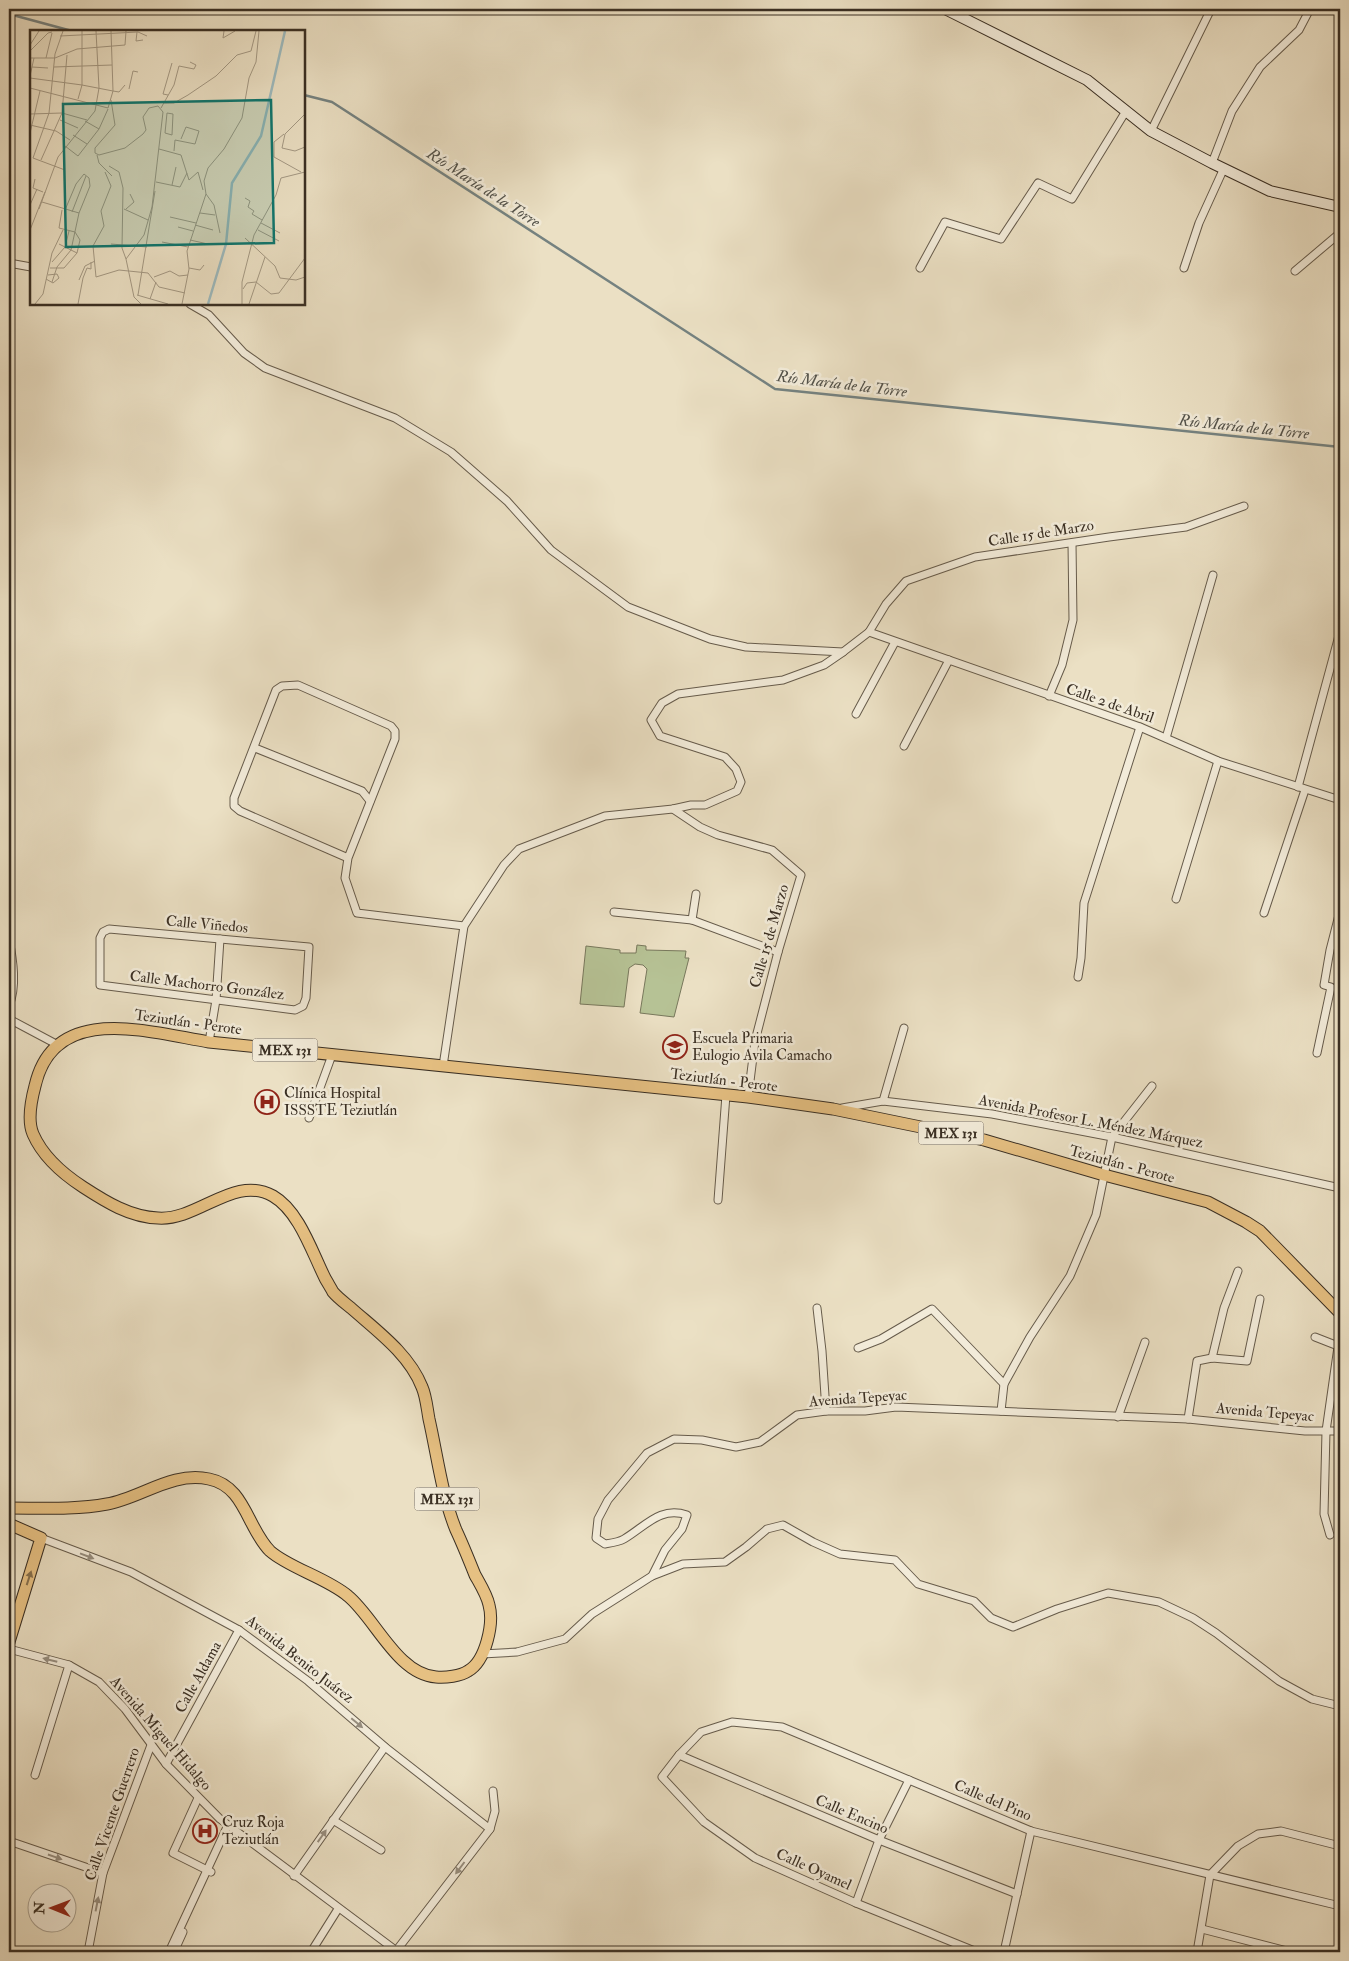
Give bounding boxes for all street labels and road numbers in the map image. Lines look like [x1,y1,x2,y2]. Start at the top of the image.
street label: Calle 15 de Marzo [987,516,1095,551]
street label: Calle 2 de Abril [1063,680,1157,727]
street label: Calle 15 de Marzo [746,882,793,990]
street label: Calle Viñedos [165,911,249,938]
street label: Calle Machorro González [129,967,285,1004]
street label: Teziutlán - Perote [133,1006,243,1039]
road number: MEX 131 [252,1038,318,1062]
street label: Teziutlán - Perote [669,1064,779,1097]
street label: Avenida Profesor L. Méndez Márquez [976,1090,1205,1153]
road number: MEX 131 [918,1122,984,1144]
street label: Teziutlán - Perote [1067,1141,1177,1188]
street label: Avenida Tepeyac [807,1386,908,1412]
street label: Avenida Tepeyac [1214,1399,1315,1427]
road number: MEX 131 [414,1488,480,1510]
street label: Avenida Benito Juárez [240,1611,357,1708]
street label: Calle Aldama [171,1637,226,1716]
street label: Avenida Miguel Hidalgo [105,1671,215,1794]
street label: Calle Vicente Guerrero [81,1745,144,1883]
street label: Calle del Pino [951,1776,1034,1825]
street label: Calle Encino [812,1791,891,1838]
street label: Calle Oyamel [773,1844,855,1895]

